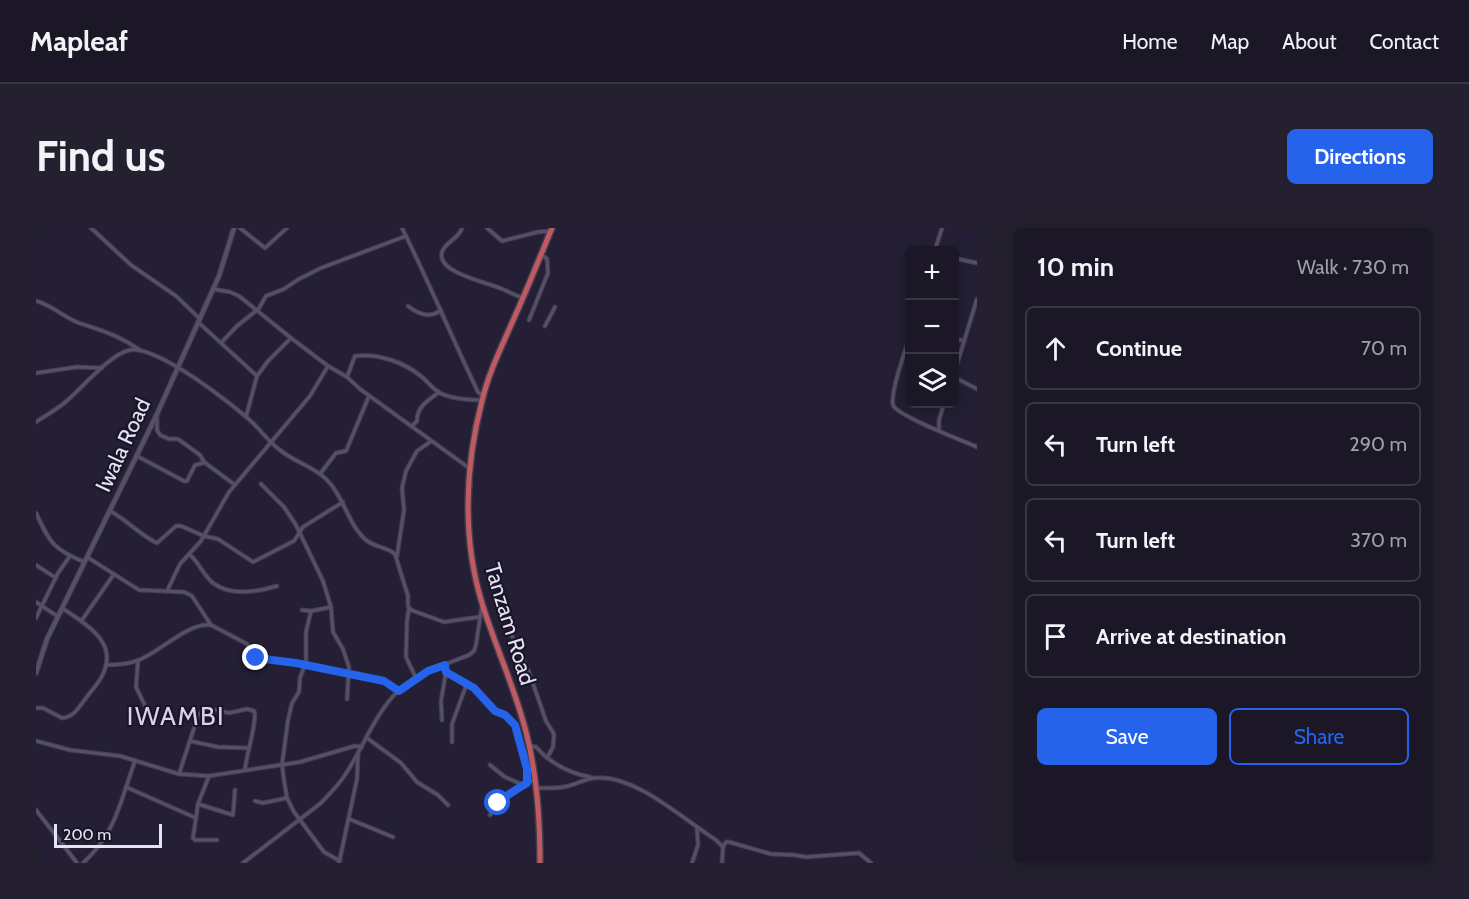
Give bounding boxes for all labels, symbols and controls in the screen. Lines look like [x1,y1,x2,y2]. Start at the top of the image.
text: Mapleaf [30,24,128,58]
text: Home [1122,29,1178,54]
text: Map [1211,29,1249,54]
text: About [1282,29,1336,54]
text: Contact [1369,29,1439,54]
button: Directions [1287,129,1433,184]
text: Find us [36,130,165,182]
map controls [905,246,959,408]
button: + [905,246,959,300]
text: 10 min [1037,251,1114,283]
text: Walk · 730 m [1297,255,1409,279]
button: − [905,300,959,354]
icon: ahead [1039,332,1072,365]
text: Continue [1096,335,1182,362]
text: 70 m [1361,336,1407,360]
button: layers [905,354,959,408]
street label: Iwala Road [90,394,156,496]
icon: left [1039,428,1072,461]
text: Turn left [1096,431,1175,458]
text: 290 m [1349,432,1407,456]
icon: left [1039,524,1072,557]
text: Turn left [1096,527,1175,554]
text: 370 m [1350,528,1407,552]
street label: Tanzam Road [479,560,541,688]
icon: arrive [1039,620,1072,653]
text: Arrive at destination [1096,623,1286,650]
route end [242,644,268,670]
district label: IWAMBI [127,700,225,732]
button: Save [1037,708,1217,765]
button: Share [1229,708,1409,765]
route start [484,789,510,815]
scale bar [54,821,162,848]
text: 200 m [63,825,111,844]

